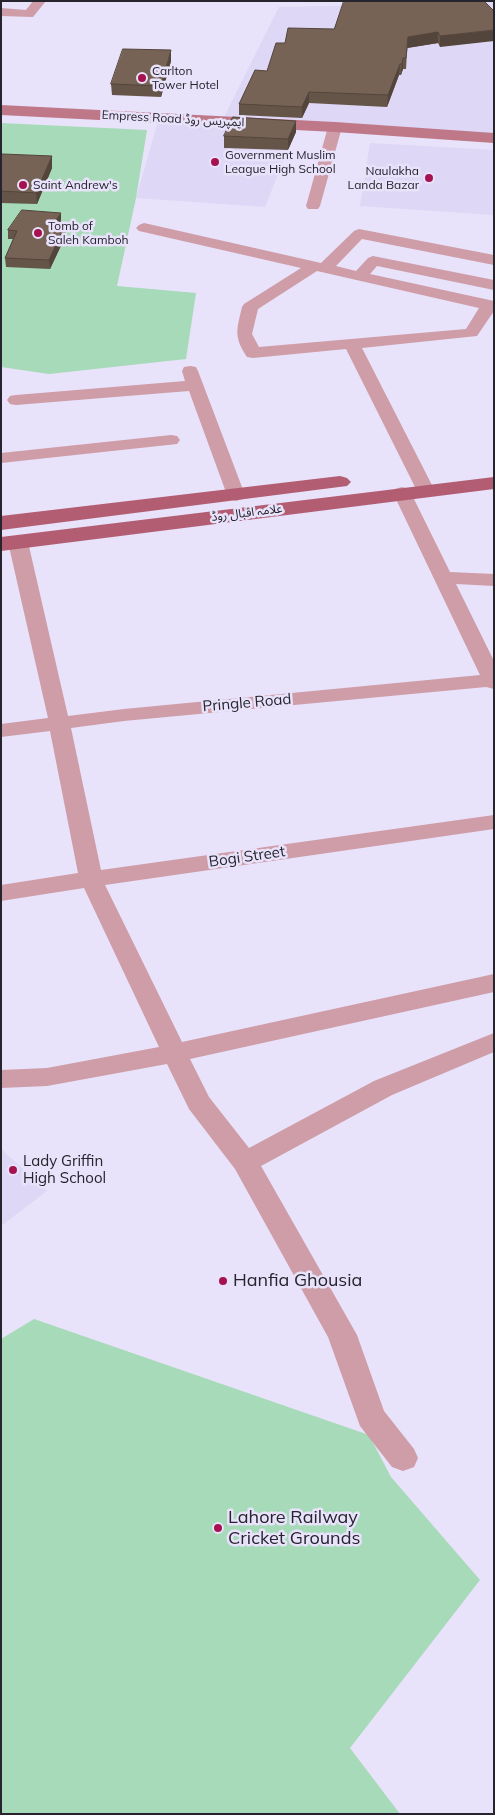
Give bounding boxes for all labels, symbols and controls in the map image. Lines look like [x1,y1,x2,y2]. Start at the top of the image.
place label: Carlton Tower Hotel [152,64,219,92]
marker: Carlton Tower Hotel [136,72,148,84]
street label: Empress Road ایمپریس روڈ [101,108,245,130]
place label: Government Muslim League High School [225,148,336,176]
marker: Government Muslim League High School [209,156,221,168]
place label: Naulakha Landa Bazar [348,164,419,192]
marker: Naulakha Landa Bazar [423,172,435,184]
place label: Saint Andrew's [33,178,118,192]
marker: Saint Andrew's [17,179,29,191]
place label: Tomb of Saleh Kamboh [48,219,129,247]
marker: Tomb of Saleh Kamboh [32,227,44,239]
street label: علامہ اقبال روڈ [211,502,283,524]
street label: Pringle Road [202,690,292,716]
street label: Bogi Street [208,843,286,871]
place label: Lady Griffin High School [23,1152,106,1187]
marker: Lady Griffin High School [7,1164,19,1176]
place label: Hanfia Ghousia [233,1270,362,1292]
marker: Hanfia Ghousia [217,1275,229,1287]
place label: Lahore Railway Cricket Grounds [228,1507,360,1550]
marker: Lahore Railway Cricket Grounds [212,1522,224,1534]

